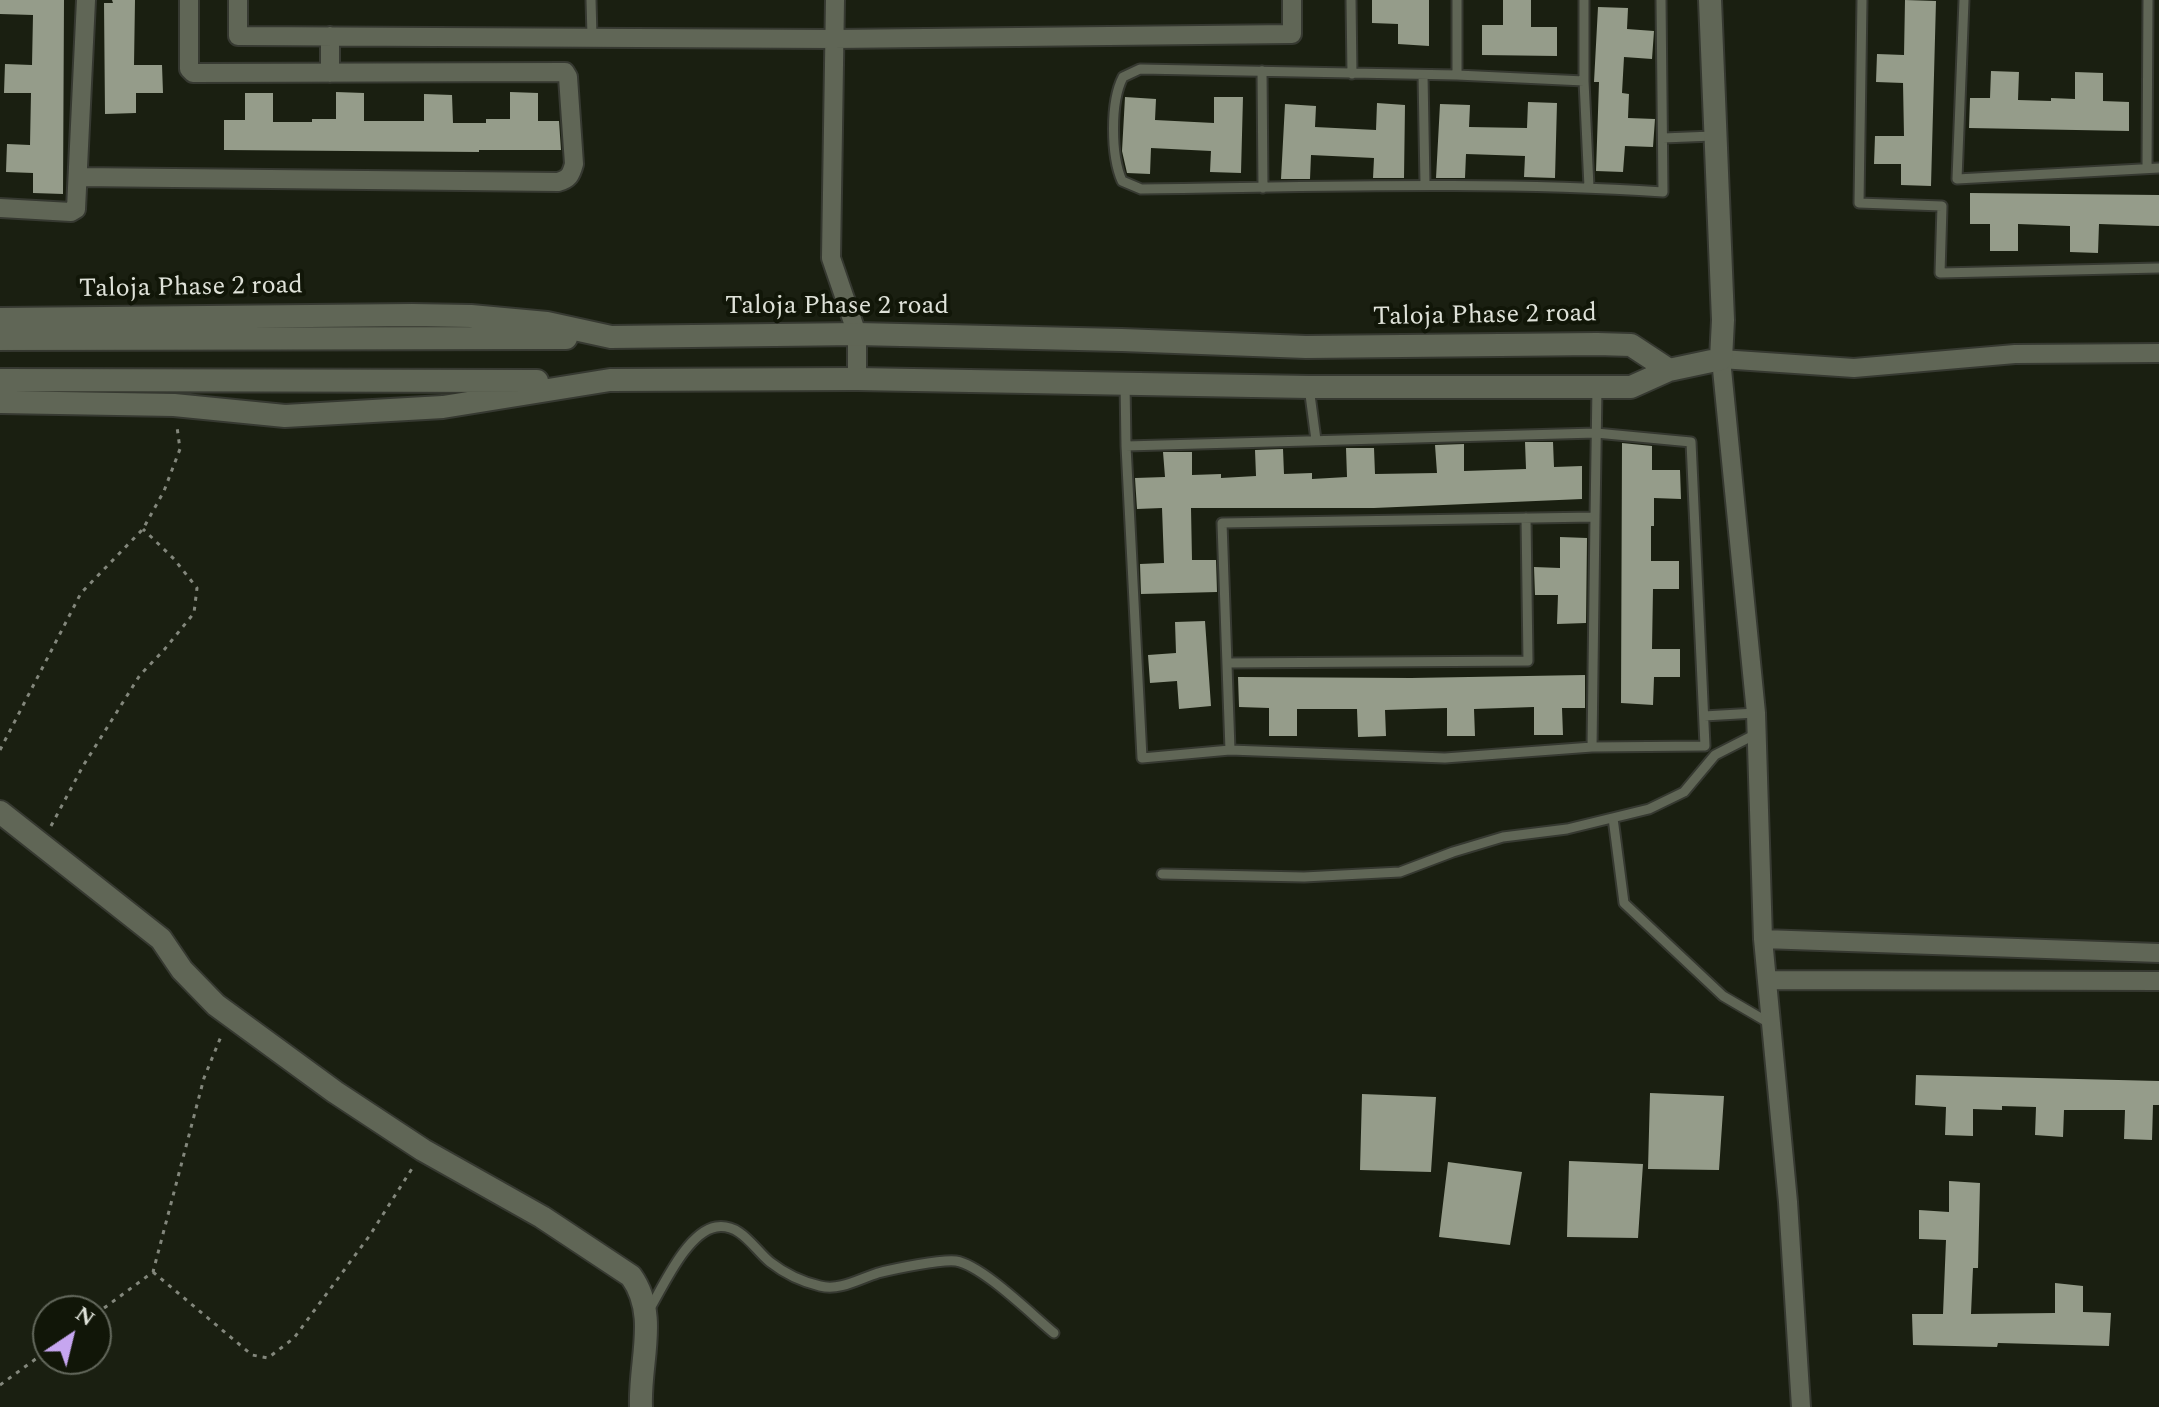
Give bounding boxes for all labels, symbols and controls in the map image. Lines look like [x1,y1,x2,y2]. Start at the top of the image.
street label: Taloja Phase 2 road [79,271,303,307]
street label: Taloja Phase 2 road [725,292,949,324]
street label: Taloja Phase 2 road [1373,299,1597,335]
north arrow [32,1295,112,1375]
text: N [68,1298,102,1335]

